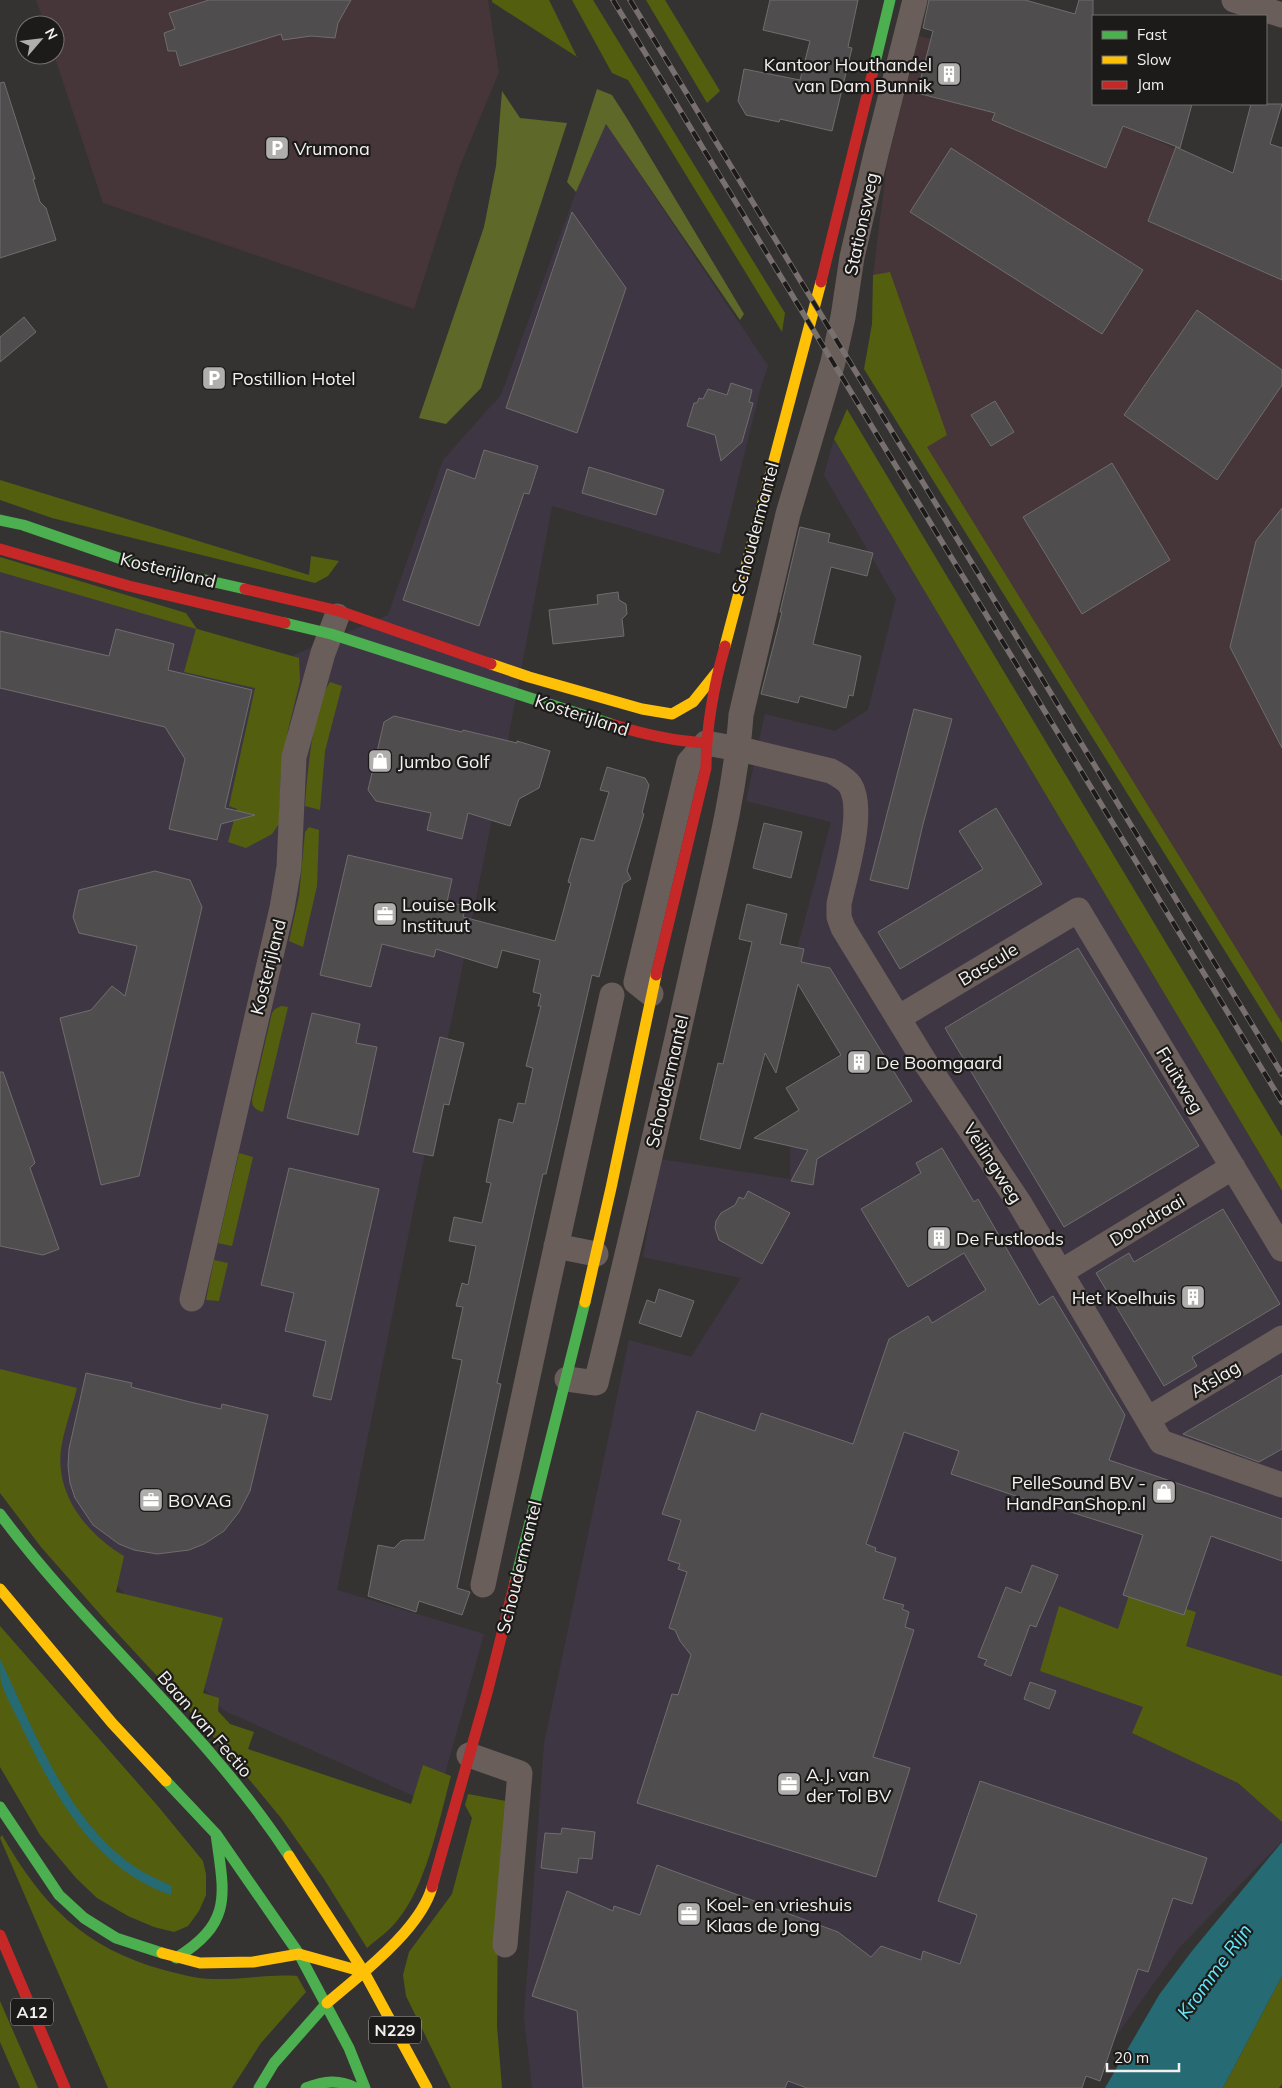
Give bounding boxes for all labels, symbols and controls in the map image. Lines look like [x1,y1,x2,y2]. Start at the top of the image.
north arrow [15,15,65,65]
legend [1092,15,1267,105]
text: N [41,25,62,43]
text: Fast [1137,25,1167,44]
text: Slow [1137,50,1171,69]
place label: Kantoor Houthandel van Dam Bunnik [764,53,933,97]
building icon: Kantoor Houthandel van Dam Bunnik [936,61,962,87]
text: Jam [1137,75,1164,94]
parking icon: Vrumona [264,135,290,161]
place label: Vrumona [294,137,370,160]
street label: Stationsweg [839,170,883,278]
parking icon: Postillion Hotel [201,365,227,391]
place label: Postillion Hotel [232,367,356,390]
street label: Schoudermantel [726,459,784,597]
street label: Kosterijland [118,547,218,593]
street label: Kosterijland [532,689,632,741]
shop icon: Jumbo Golf [367,748,393,774]
place label: Jumbo Golf [398,750,491,773]
place label: Louise Bolk Instituut [402,893,497,937]
office icon: Louise Bolk Instituut [372,901,398,927]
street label: Kosterijland [245,917,291,1017]
street label: Bascule [954,937,1022,991]
street label: Schoudermantel [641,1012,693,1150]
street label: Fruitweg [1151,1042,1209,1118]
building icon: De Boomgaard [846,1049,872,1075]
place label: De Boomgaard [876,1051,1002,1074]
street label: Veilingweg [958,1118,1028,1208]
street label: Doordraai [1105,1189,1189,1251]
building icon: De Fustloods [926,1225,952,1251]
place label: De Fustloods [956,1227,1064,1250]
building icon: Het Koelhuis [1180,1284,1206,1310]
place label: Het Koelhuis [1072,1286,1176,1309]
street label: Afslag [1186,1355,1244,1403]
place label: PelleSound BV - HandPanShop.nl [1006,1471,1146,1515]
shop icon: PelleSound BV - HandPanShop.nl [1151,1479,1177,1505]
office icon: BOVAG [138,1487,164,1513]
place label: BOVAG [168,1489,232,1512]
street label: Schoudermantel [491,1498,547,1636]
street label: Baan van Fectio [152,1666,258,1782]
place label: A.J. van der Tol BV [806,1763,892,1807]
office icon: A.J. van der Tol BV [776,1771,802,1797]
place label: Koel- en vrieshuis Klaas de Jong [706,1893,852,1937]
office icon: Koel- en vrieshuis Klaas de Jong [676,1901,702,1927]
water label: Kromme Rijn [1171,1919,1257,2023]
road number: A12 [11,1998,53,2025]
road number: N229 [369,2016,421,2044]
scale bar [1107,2040,1180,2072]
text: 20 m [1114,2048,1149,2067]

